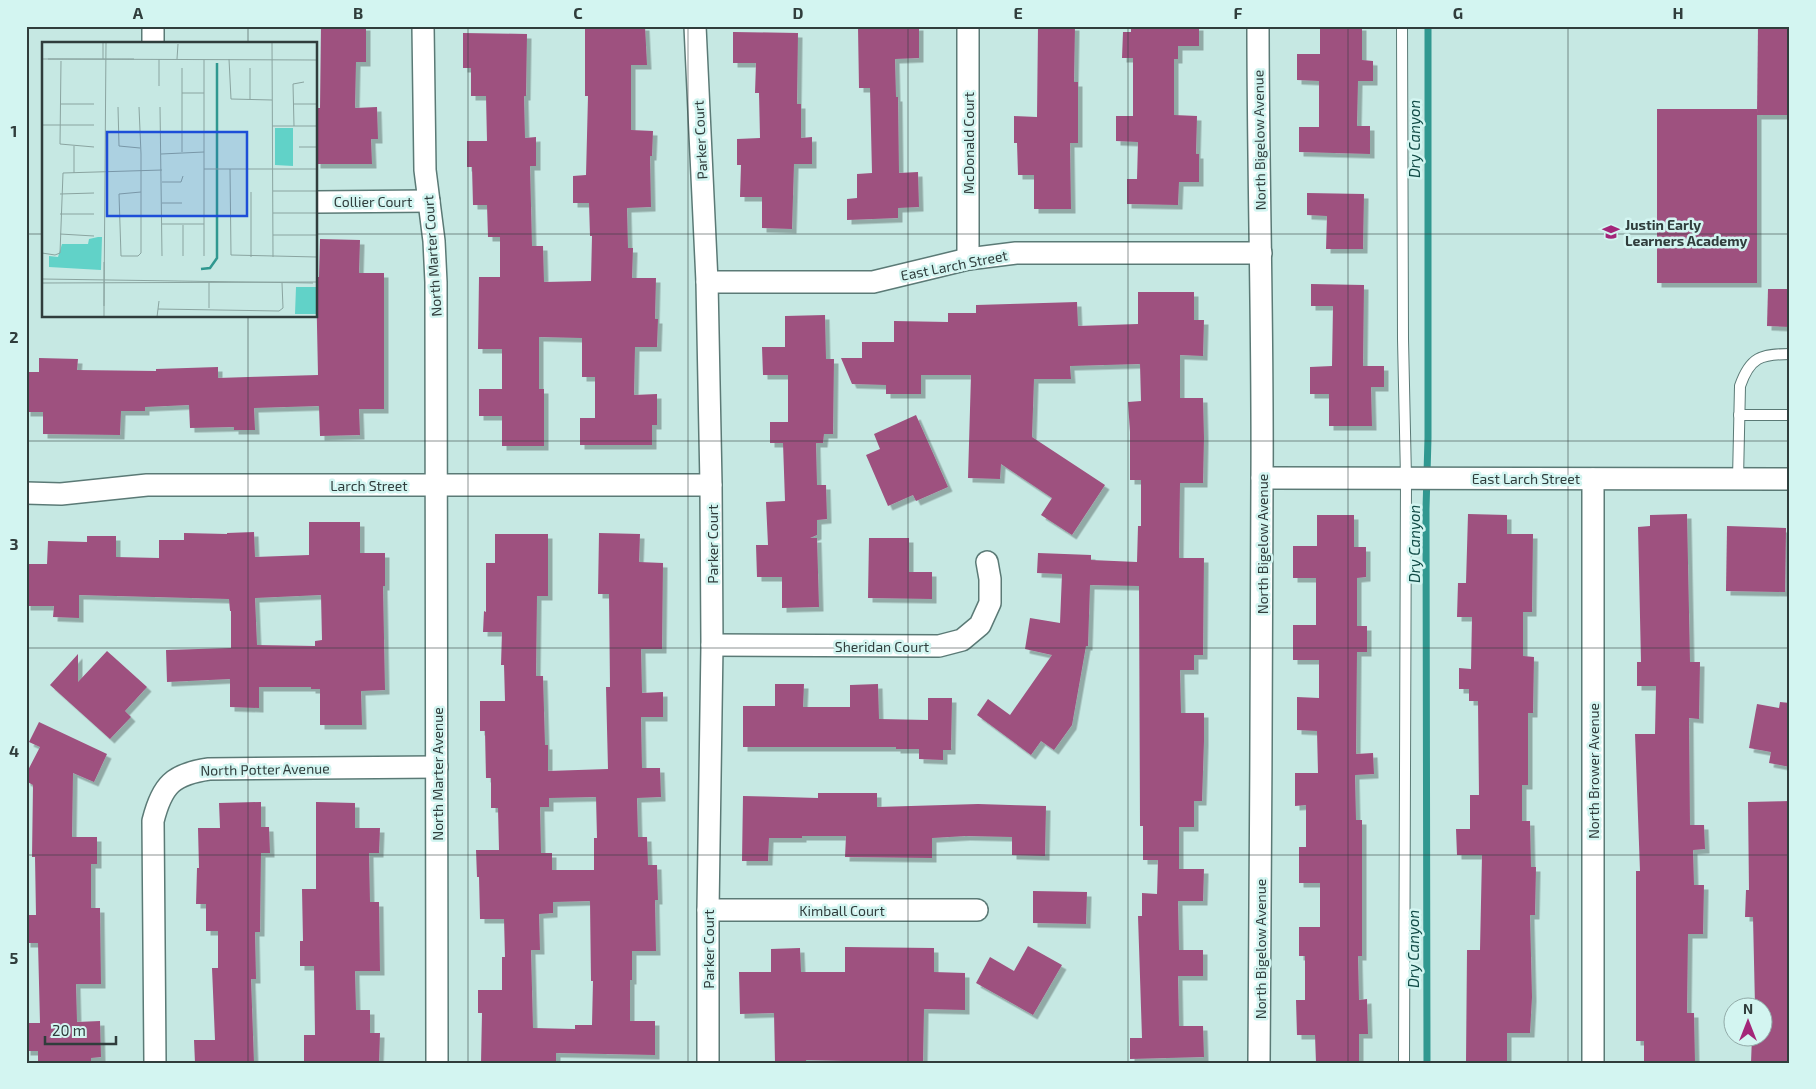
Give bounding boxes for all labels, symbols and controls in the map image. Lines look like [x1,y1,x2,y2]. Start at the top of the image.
text: A [133,3,144,22]
text: B [353,3,363,22]
text: C [573,3,583,22]
text: D [793,3,804,22]
text: E [1013,3,1023,22]
text: F [1234,3,1243,22]
text: G [1453,3,1463,22]
text: H [1672,3,1684,22]
inset map [42,42,318,318]
street label: North Bigelow Avenue [1249,70,1269,210]
street label: McDonald Court [960,92,977,194]
street label: Parker Court [689,100,711,180]
water label: Dry Canyon [1405,100,1424,178]
text: 1 [11,121,17,140]
street label: Collier Court [334,193,412,210]
street label: North Marter Court [419,195,445,317]
place label: Justin Early Learners Academy [1625,216,1748,249]
school or university icon: Justin Early Learners Academy [1601,222,1621,242]
street label: East Larch Street [899,246,1009,284]
text: 2 [9,327,19,346]
street label: East Larch Street [1472,470,1580,487]
street label: North Bigelow Avenue [1254,474,1271,614]
street label: Larch Street [330,477,408,494]
street label: Parker Court [704,504,721,584]
water label: Dry Canyon [1405,505,1424,583]
text: 3 [9,534,19,553]
street label: Sheridan Court [835,638,929,655]
street label: North Brower Avenue [1585,703,1602,839]
street label: North Marter Avenue [429,707,446,841]
text: 4 [9,741,19,760]
street label: North Potter Avenue [200,759,330,779]
street label: North Bigelow Avenue [1252,879,1269,1019]
street label: Kimball Court [799,902,885,919]
street label: Parker Court [700,909,717,989]
water label: Dry Canyon [1404,910,1423,988]
text: 5 [10,948,19,967]
north arrow [1724,996,1774,1046]
text: N [1743,1000,1753,1017]
scale bar [45,1014,116,1046]
text: 20 m [52,1021,86,1039]

